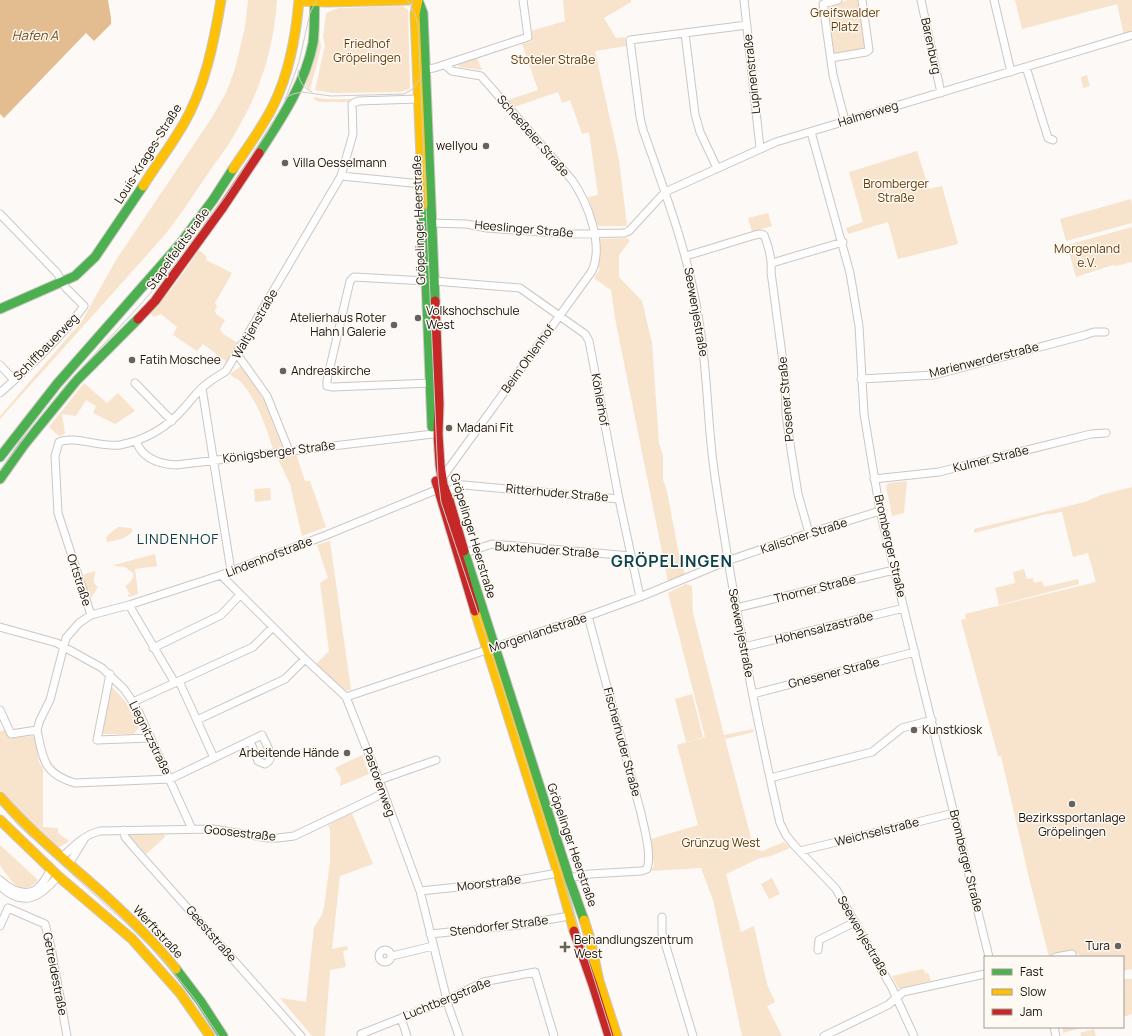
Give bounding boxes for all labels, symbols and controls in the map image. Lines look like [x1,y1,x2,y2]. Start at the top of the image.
park label: Greifswalder Platz [810,4,880,35]
street label: Barenburg [917,16,946,76]
water label: Hafen A [12,26,58,44]
street label: Lupinenstraße [739,33,764,115]
park label: Friedhof Gröpelingen [333,35,401,66]
park label: Stoteler Straße [511,51,595,68]
street label: Scheeßeler Straße [493,91,574,180]
street label: Halmerweg [836,96,900,131]
street label: Louis-Krages-Straße [110,100,185,207]
place label: wellyou [436,137,478,154]
marker: wellyou [481,141,491,151]
place label: Villa Oesselmann [293,154,387,171]
street label: Gröpelinger Heerstraße [408,155,429,285]
marker: Villa Oesselmann [280,158,290,168]
park label: Bromberger Straße [863,175,929,206]
street label: Stapelfeldtstraße [142,204,213,293]
street label: Heeslinger Straße [474,216,574,241]
park label: Morgenland e.V. [1054,240,1120,271]
street label: Seewenjestraße [680,266,713,358]
street label: Waltjenstraße [228,286,281,362]
place label: Volkshochschule West [426,302,520,333]
street label: Schiffbauerweg [9,309,82,384]
place label: Atelierhaus Roter Hahn I Galerie [290,309,387,340]
marker: Volkshochschule West [413,313,423,323]
marker: Atelierhaus Roter Hahn I Galerie [389,320,399,330]
street label: Beim Ohlenhof [497,320,559,396]
street label: Marienwerderstraße [927,338,1040,381]
place label: Fatih Moschee [140,351,221,368]
marker: Fatih Moschee [127,355,137,365]
street label: Posener Straße [773,356,798,442]
place label: Andreaskirche [291,362,371,379]
marker: Andreaskirche [278,366,288,376]
street label: Köhlerhof [587,372,614,428]
place label: Madani Fit [457,419,514,436]
marker: Madani Fit [444,423,454,433]
street label: Königsberger Straße [222,436,336,467]
street label: Kulmer Straße [951,441,1031,476]
street label: Gröpelinger Heerstraße [446,471,501,600]
street label: Ritterhuder Straße [505,480,609,505]
street label: Bromberger Straße [870,493,911,599]
street label: Kalischer Straße [758,513,849,558]
district label: LINDENHOF [137,529,219,548]
street label: Lindenhofstraße [223,532,315,581]
street label: Buxtehuder Straße [494,537,600,562]
district label: GRÖPELINGEN [611,550,733,572]
street label: Ortstraße [63,552,96,608]
street label: Thorner Straße [772,570,858,607]
street label: Seewenjestraße [725,587,758,679]
street label: Hohensalzastraße [773,607,875,648]
street label: Morgenlandstraße [487,609,589,656]
street label: Gnesener Straße [786,653,881,692]
street label: Fischerhuder Straße [600,685,645,798]
street label: Liegnitzstraße [125,698,176,778]
place label: Kunstkiosk [922,721,983,738]
marker: Kunstkiosk [909,725,919,735]
place label: Arbeitende Hände [239,744,339,761]
street label: Pastorenweg [359,745,400,819]
marker: Arbeitende Hände [342,748,352,758]
street label: Gröpelinger Heerstraße [543,781,602,909]
marker: Bezirkssportanlage Gröpelingen [1067,799,1077,809]
street label: Bromberger Straße [946,808,987,914]
place label: Bezirkssportanlage Gröpelingen [1019,809,1126,840]
street label: Weichselstraße [833,813,921,850]
street label: Goosestraße [203,820,277,845]
park label: Grünzug West [682,834,761,851]
street label: Moorstraße [456,870,522,895]
street label: Seewenjestraße [834,892,893,979]
street label: Werftstraße [129,901,187,962]
street label: Geeststraße [182,902,241,966]
street label: Stendorfer Straße [449,911,549,940]
street label: Getreidestraße [39,931,72,1017]
place label: Behandlungszentrum West [574,931,693,962]
place label: Tura [1086,937,1110,954]
marker: Behandlungszentrum West [559,941,571,953]
marker: Tura [1113,941,1123,951]
legend [984,956,1124,1028]
text: Fast [1020,963,1044,980]
street label: Luchtbergstraße [400,973,493,1024]
text: Slow [1020,983,1046,1000]
text: Jam [1020,1003,1042,1020]

